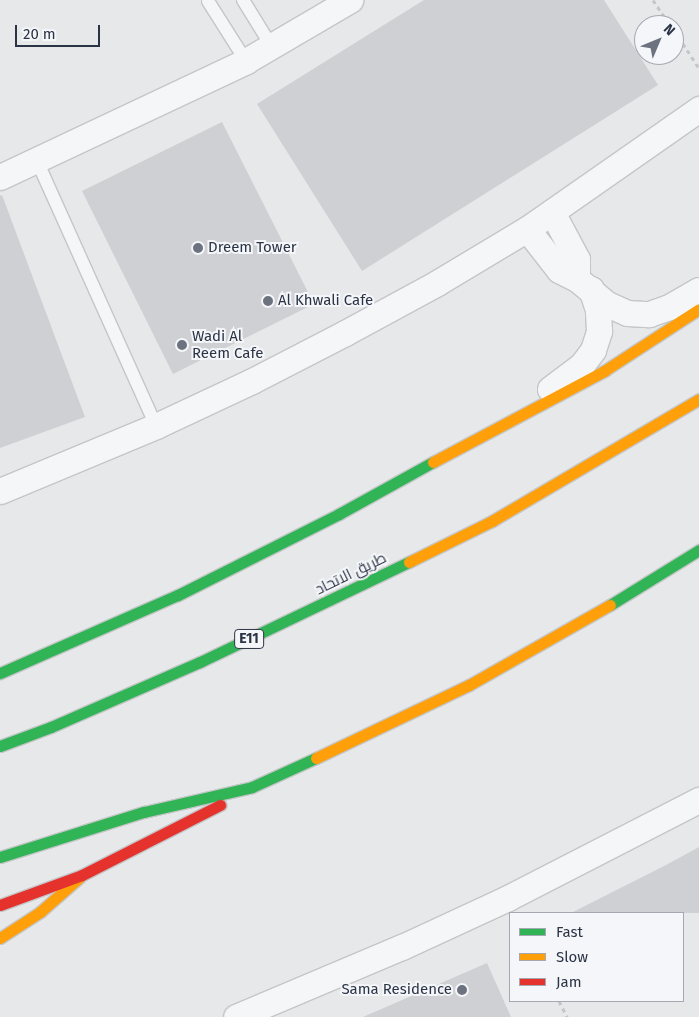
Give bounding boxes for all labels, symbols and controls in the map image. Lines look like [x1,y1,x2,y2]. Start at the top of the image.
scale bar [18,15,102,47]
north arrow [634,15,684,65]
text: N [660,20,679,39]
text: 20 m [23,25,56,43]
place label: Dreem Tower [208,239,297,257]
marker: Dreem Tower [192,242,204,254]
place label: Al Khwali Cafe [278,292,373,310]
marker: Al Khwali Cafe [262,295,274,307]
place label: Wadi Al Reem Cafe [192,327,263,362]
marker: Wadi Al Reem Cafe [176,339,188,351]
street label: طريق الاتحاد [313,549,389,599]
road number: E11 [234,628,264,650]
legend [509,912,684,1002]
text: Fast [556,923,583,941]
text: Slow [556,948,588,966]
text: Jam [556,973,582,991]
place label: Sama Residence [341,981,452,999]
marker: Sama Residence [456,984,468,996]

